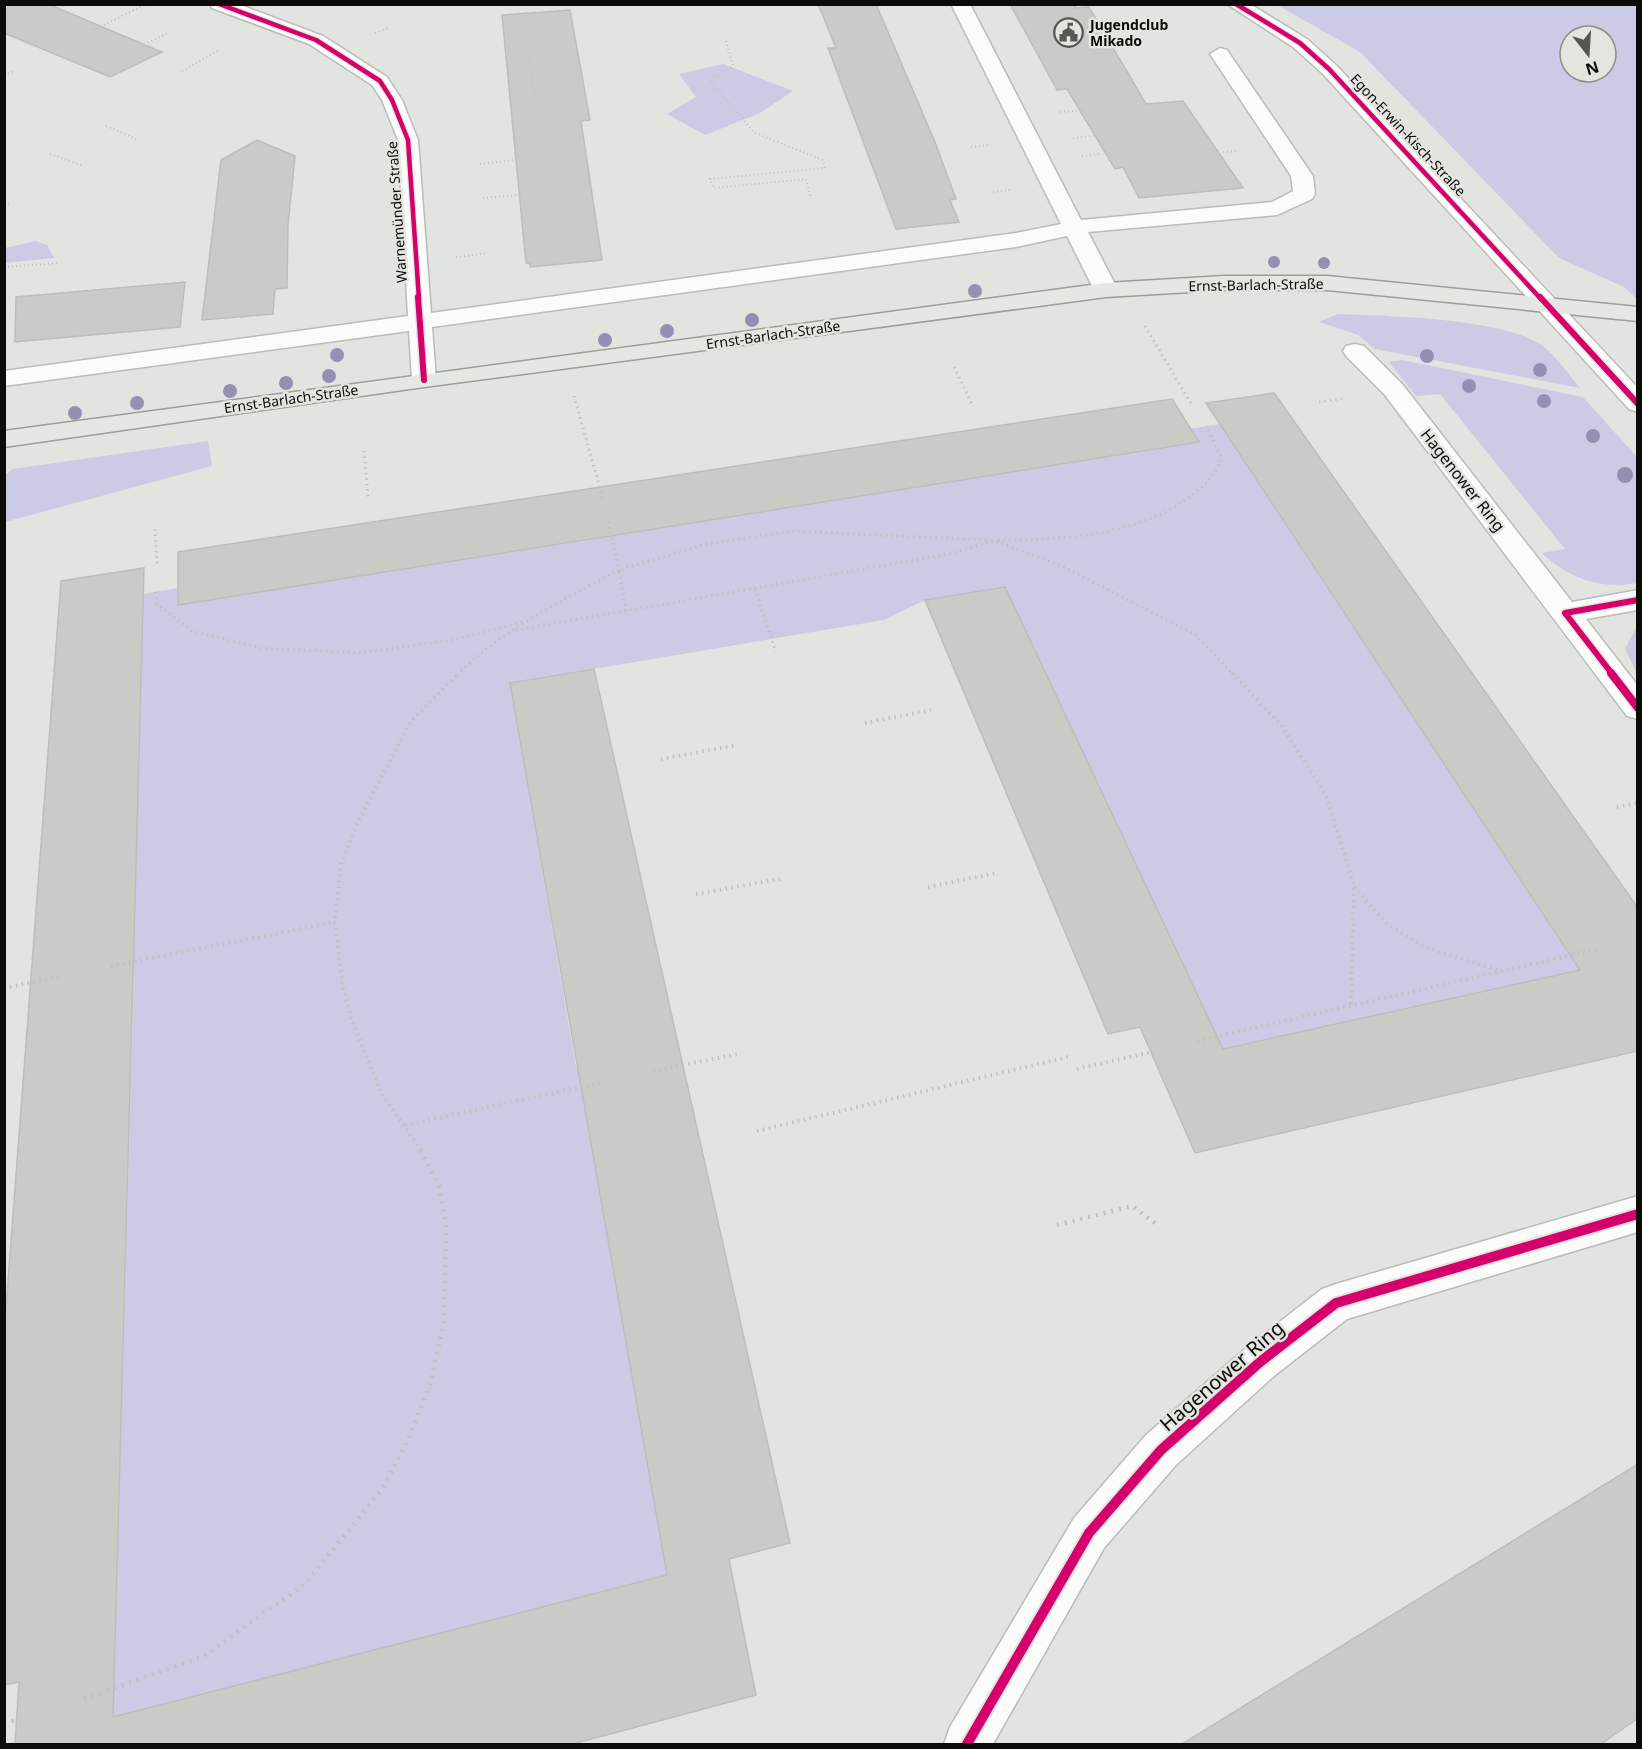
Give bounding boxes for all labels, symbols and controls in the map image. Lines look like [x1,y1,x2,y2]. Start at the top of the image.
place label: Jugendclub Mikado [1088,15,1168,50]
public building icon: Jugendclub Mikado [1053,17,1085,49]
north arrow [1558,24,1618,84]
text: N [1583,56,1602,81]
street label: Egon-Erwin-Kisch-Straße [1346,69,1470,200]
street label: Warnemünder Straße [382,140,411,284]
street label: Ernst-Barlach-Straße [1188,274,1324,295]
street label: Ernst-Barlach-Straße [705,316,841,353]
street label: Ernst-Barlach-Straße [223,380,359,417]
street label: Hagenower Ring [1416,424,1510,536]
street label: Hagenower Ring [1154,1314,1290,1437]

